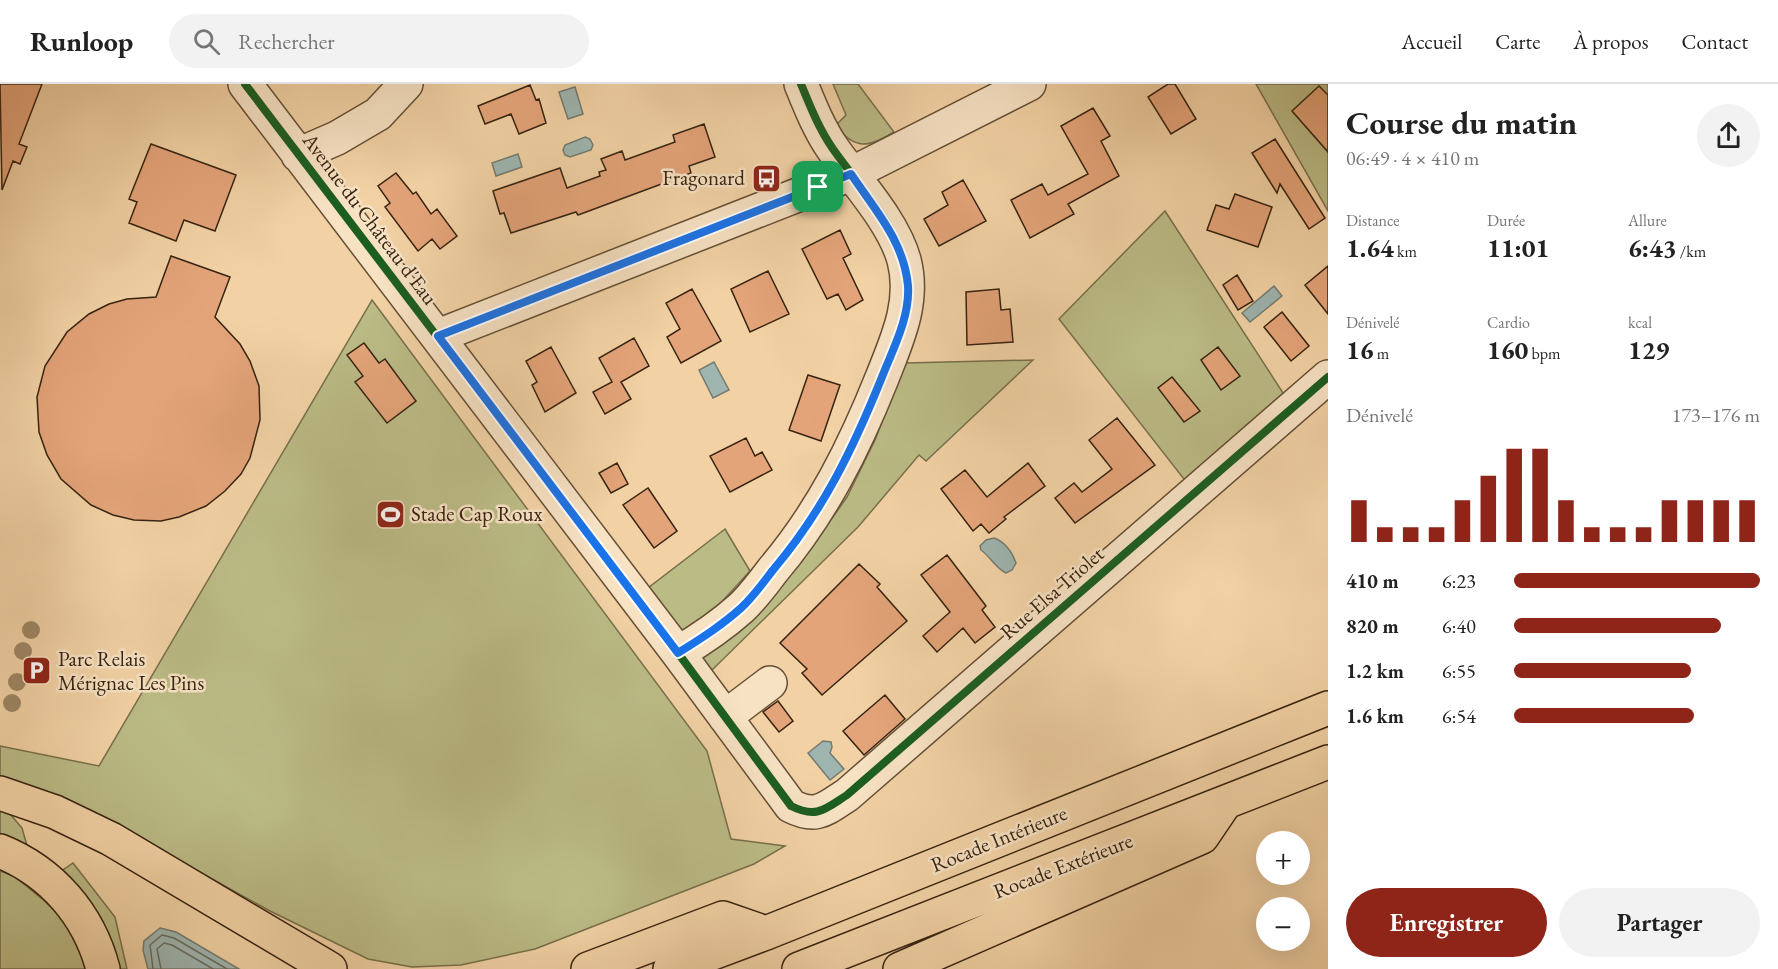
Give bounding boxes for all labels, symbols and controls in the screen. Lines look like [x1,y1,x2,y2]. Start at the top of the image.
search box [169,14,589,68]
text: Runloop [30,23,133,59]
icon: search [190,25,223,58]
text: Rechercher [238,27,335,56]
text: Accueil [1402,28,1462,55]
text: Carte [1495,28,1540,55]
text: À propos [1573,28,1648,55]
text: Contact [1681,28,1748,55]
text: Course du matin [1346,101,1577,144]
button: share [1697,104,1760,167]
street label: Avenue du Château d'Eau [296,127,444,310]
text: 06:49 · 4 × 410 m [1346,145,1479,171]
pin [792,161,843,212]
bus stop icon: Fragonard [750,162,782,194]
place label: Fragonard [662,164,745,191]
icon: arrive [801,170,834,203]
text: Distance [1346,210,1399,231]
text: Durée [1487,210,1525,231]
text: Allure [1628,210,1667,231]
text: 1.64 [1346,231,1394,265]
text: 11:01 [1487,231,1549,265]
text: 6:43 [1628,231,1677,265]
text: km [1394,241,1417,262]
text: /km [1677,241,1706,262]
text: Dénivelé [1346,312,1400,333]
text: Cardio [1487,312,1530,333]
text: kcal [1628,312,1652,333]
text: 16 [1346,333,1374,367]
text: 160 [1487,333,1528,367]
text: 129 [1628,333,1669,367]
text: m [1374,343,1389,364]
text: bpm [1528,343,1560,364]
text: Dénivelé [1346,402,1413,428]
text: 173–176 m [1672,402,1760,428]
sports icon: Stade Cap Roux [374,498,406,530]
place label: Stade Cap Roux [411,500,543,527]
street label: Rue Elsa Triolet [994,540,1109,645]
text: 410 m [1346,568,1399,594]
text: 6:23 [1442,568,1476,594]
text: 820 m [1346,613,1399,639]
text: 6:40 [1442,613,1476,639]
place label: Parc Relais Mérignac Les Pins [58,645,204,696]
parking icon: Parc Relais Mérignac Les Pins [21,655,53,687]
text: 1.2 km [1346,658,1404,684]
text: 6:55 [1442,658,1476,684]
text: 1.6 km [1346,703,1404,729]
text: 6:54 [1442,703,1476,729]
street label: Rocade Intérieure [927,799,1071,878]
street label: Rocade Extérieure [989,827,1136,905]
map controls [1256,831,1310,951]
button: + [1256,831,1310,885]
button: Enregistrer [1346,888,1547,957]
button: Partager [1559,888,1760,957]
button: − [1256,897,1310,951]

